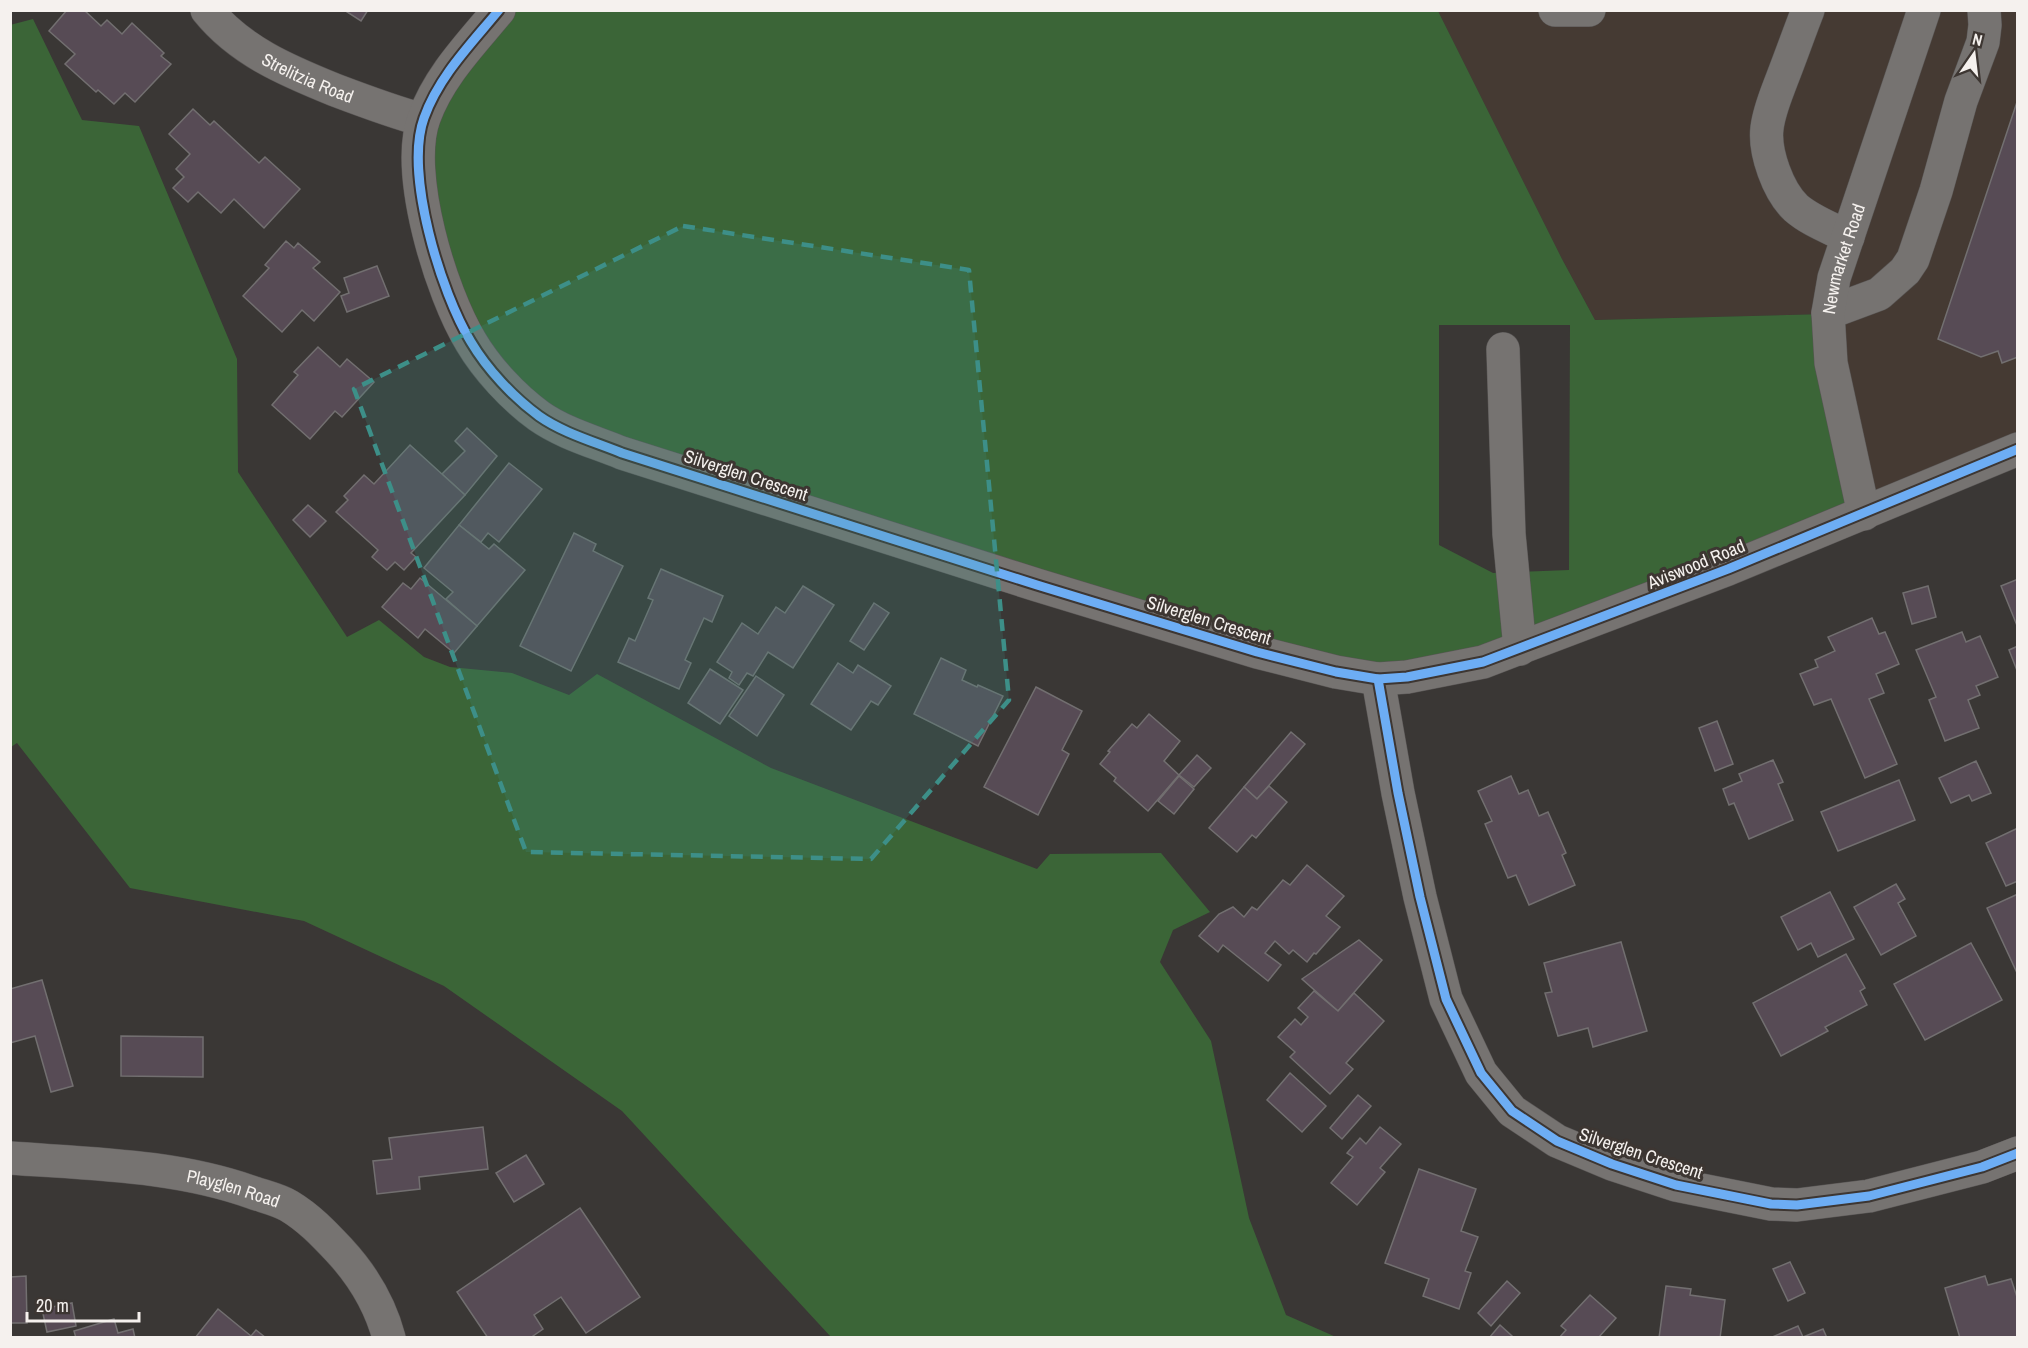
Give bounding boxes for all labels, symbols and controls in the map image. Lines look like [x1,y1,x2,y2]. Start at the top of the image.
north arrow [1944,24,2004,84]
text: N [1970,28,1985,51]
street label: Strelitzia Road [258,46,357,108]
street label: Newmarket Road [1816,200,1871,316]
street label: Silverglen Crescent [681,443,811,507]
street label: Aviswood Road [1643,533,1748,595]
street label: Silverglen Crescent [1144,589,1274,651]
street label: Silverglen Crescent [1576,1121,1706,1185]
street label: Playglen Road [185,1163,284,1213]
scale bar [27,1285,140,1323]
text: 20 m [36,1293,69,1318]

